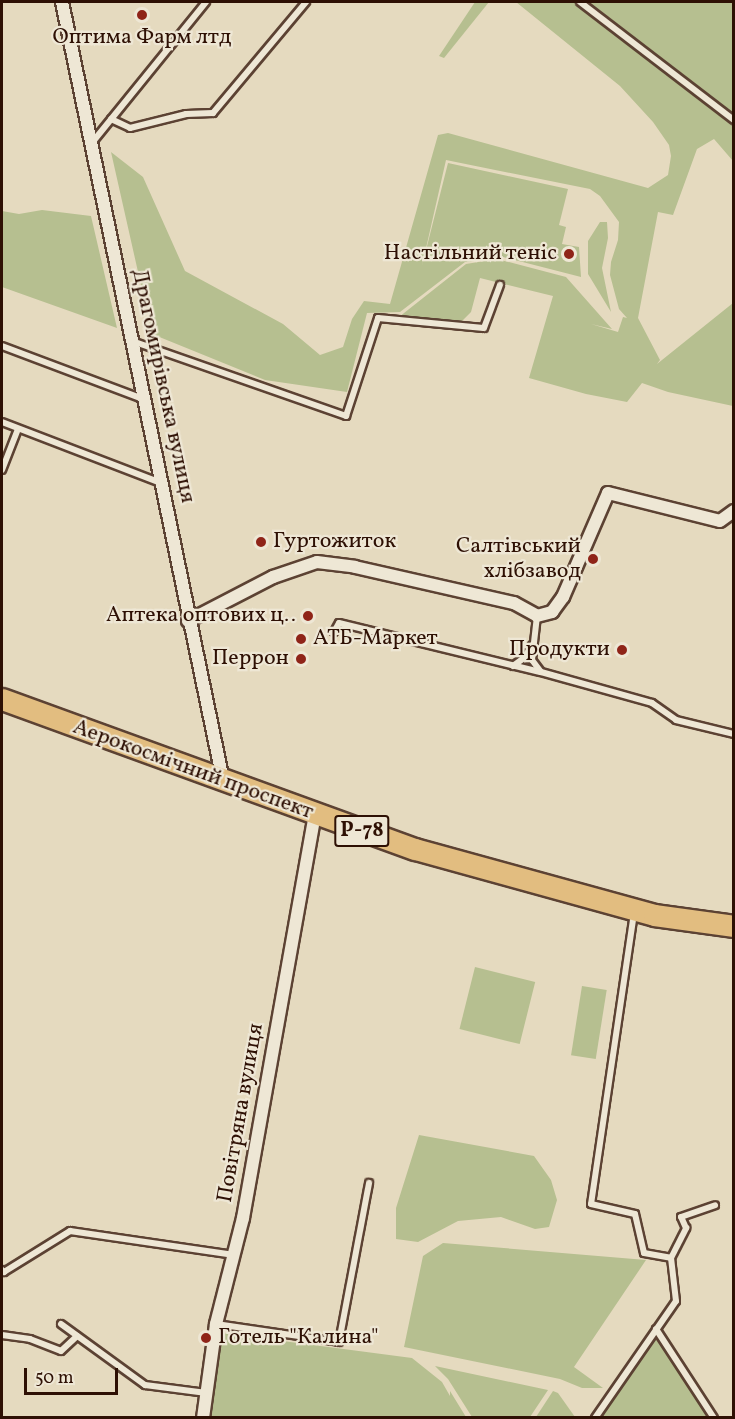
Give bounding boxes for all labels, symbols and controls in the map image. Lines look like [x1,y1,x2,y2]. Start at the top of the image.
marker: Оптима Фарм лтд [135,8,149,22]
place label: Оптима Фарм лтд [53,25,231,51]
place label: Настільний теніс [383,241,557,267]
marker: Настільний теніс [562,247,576,261]
street label: Драгомирівська вулиця [125,266,201,506]
place label: Гуртожиток [273,529,396,555]
place label: Салтівський хлібзавод [456,533,581,584]
marker: Гуртожиток [254,535,268,549]
marker: Салтівський хлібзавод [586,552,600,566]
place label: Аптека оптових ц‥ [106,603,296,629]
marker: Аптека оптових ц‥ [301,609,315,623]
place label: АТБ-Маркет [313,626,438,652]
marker: АТБ-Маркет [294,632,308,646]
place label: Продукти [509,637,610,663]
marker: Продукти [615,643,629,657]
place label: Перрон [212,646,289,672]
marker: Перрон [294,652,308,666]
street label: Аерокосмічний проспект [69,714,317,826]
road number: Р-78 [334,813,391,849]
street label: Повітряна вулиця [212,1021,270,1205]
place label: Готель "Калина" [218,1325,379,1351]
marker: Готель "Калина" [199,1331,213,1345]
scale bar [27,1356,122,1394]
text: 50 m [35,1366,74,1391]

